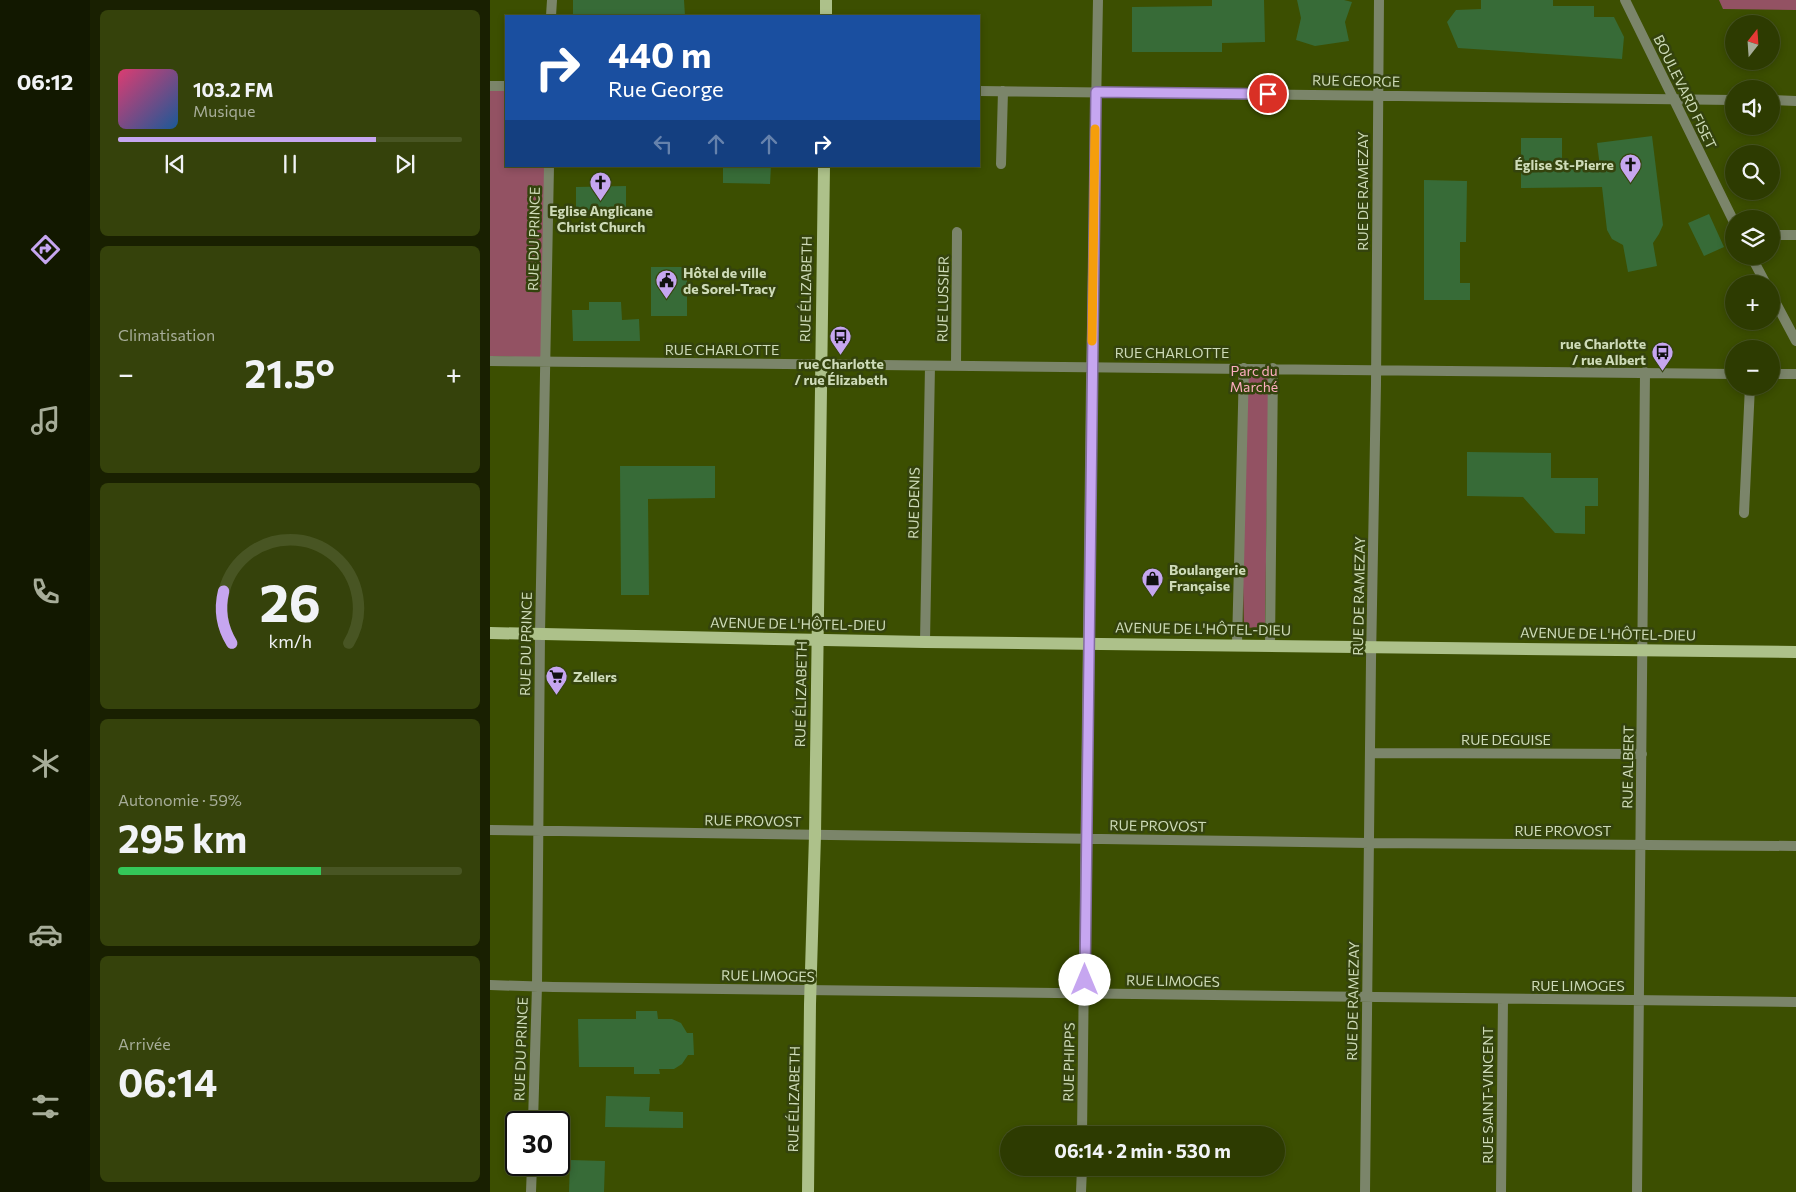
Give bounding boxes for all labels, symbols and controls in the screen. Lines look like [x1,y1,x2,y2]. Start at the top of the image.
north arrow [1725,15,1780,70]
map controls [1725,15,1780,395]
text: 440 m [608,32,711,75]
street label: BOULEVARD FISET [1650,32,1721,152]
icon: right [525,35,590,100]
text: 06:12 [17,68,73,95]
street label: RUE GEORGE [1312,71,1400,90]
pin [1247,73,1289,115]
text: Rue George [608,75,724,102]
text: 103.2 FM [193,78,274,101]
icon: arrive [1254,80,1282,108]
button: sound [1725,80,1780,135]
text: Musique [193,101,255,120]
icon: left [649,130,677,158]
icon: ahead [702,130,730,158]
icon: ahead [755,130,783,158]
icon: right [808,130,836,158]
street label: RUE DE RAMEZAY [1354,131,1371,251]
button: search [1725,145,1780,200]
icon: previous [161,150,189,178]
icon: pause [276,150,304,178]
icon: next [391,150,419,178]
church icon: Église St-Pierre [1618,153,1642,184]
place label: Église St-Pierre [1514,156,1614,173]
church icon: Eglise Anglicane Christ Church [589,171,613,202]
street label: RUE DU PRINCE [524,187,543,291]
place label: Eglise Anglicane Christ Church [549,202,653,235]
button: layers [1725,210,1780,265]
icon: directions [28,232,63,267]
street label: RUE ÉLIZABETH [796,236,815,342]
street label: RUE LUSSIER [933,256,952,342]
place label: Hôtel de ville de Sorel-Tracy [683,264,776,297]
public building icon: Hôtel de ville de Sorel-Tracy [655,269,679,300]
button: + [1725,275,1780,330]
bus stop icon: rue Charlotte / rue Élizabeth [829,324,853,355]
text: Climatisation [118,325,215,344]
place label: rue Charlotte / rue Albert [1560,335,1646,368]
bus stop icon: rue Charlotte / rue Albert [1650,340,1674,371]
button: − [1725,340,1780,395]
street label: RUE CHARLOTTE [665,341,779,358]
street label: RUE CHARLOTTE [1115,344,1229,361]
text: 21.5° [245,349,335,396]
place label: rue Charlotte / rue Élizabeth [794,355,888,388]
text: − [118,356,134,390]
text: + [446,356,462,390]
park label: Parc du Marché [1230,362,1278,395]
icon: music [28,403,63,438]
street label: RUE DENIS [904,467,923,539]
street label: RUE DE RAMEZAY [1349,536,1368,656]
place label: Boulangerie Française [1169,561,1246,594]
shop icon: Boulangerie Française [1141,566,1165,597]
text: 26 [259,569,321,633]
icon: phone [28,574,63,609]
street label: RUE DU PRINCE [516,592,535,696]
street label: AVENUE DE L'HÔTEL-DIEU [710,613,886,634]
street label: AVENUE DE L'HÔTEL-DIEU [1115,618,1291,639]
street label: AVENUE DE L'HÔTEL-DIEU [1520,623,1696,644]
text: km/h [268,630,312,652]
street label: RUE ÉLIZABETH [791,641,810,747]
supermarket icon: Zellers [545,665,569,696]
place label: Zellers [573,668,618,685]
street label: RUE ALBERT [1618,725,1637,809]
street label: RUE DEGUISE [1461,731,1551,748]
icon: climate [28,746,63,781]
text: Autonomie · 59% [118,790,242,809]
street label: RUE PROVOST [704,811,802,830]
text: 295 km [118,814,247,861]
street label: RUE PROVOST [1109,816,1207,835]
street label: RUE PROVOST [1514,822,1612,839]
icon: car [28,917,63,952]
street label: RUE DE RAMEZAY [1343,941,1362,1061]
position arrow [1058,953,1110,1005]
street label: RUE LIMOGES [721,966,815,985]
street label: RUE LIMOGES [1126,971,1220,990]
street label: RUE LIMOGES [1531,977,1625,994]
street label: RUE DU PRINCE [510,997,531,1101]
street label: RUE PHIPPS [1059,1022,1078,1102]
street label: RUE SAINT-VINCENT [1479,1026,1496,1164]
text: Arrivée [118,1034,171,1053]
street label: RUE ÉLIZABETH [784,1046,803,1152]
text: 06:14 [118,1058,217,1105]
icon: filters [28,1089,63,1124]
speed limit sign: 30 [505,1111,570,1176]
text: 06:14 · 2 min · 530 m [1054,1139,1231,1162]

